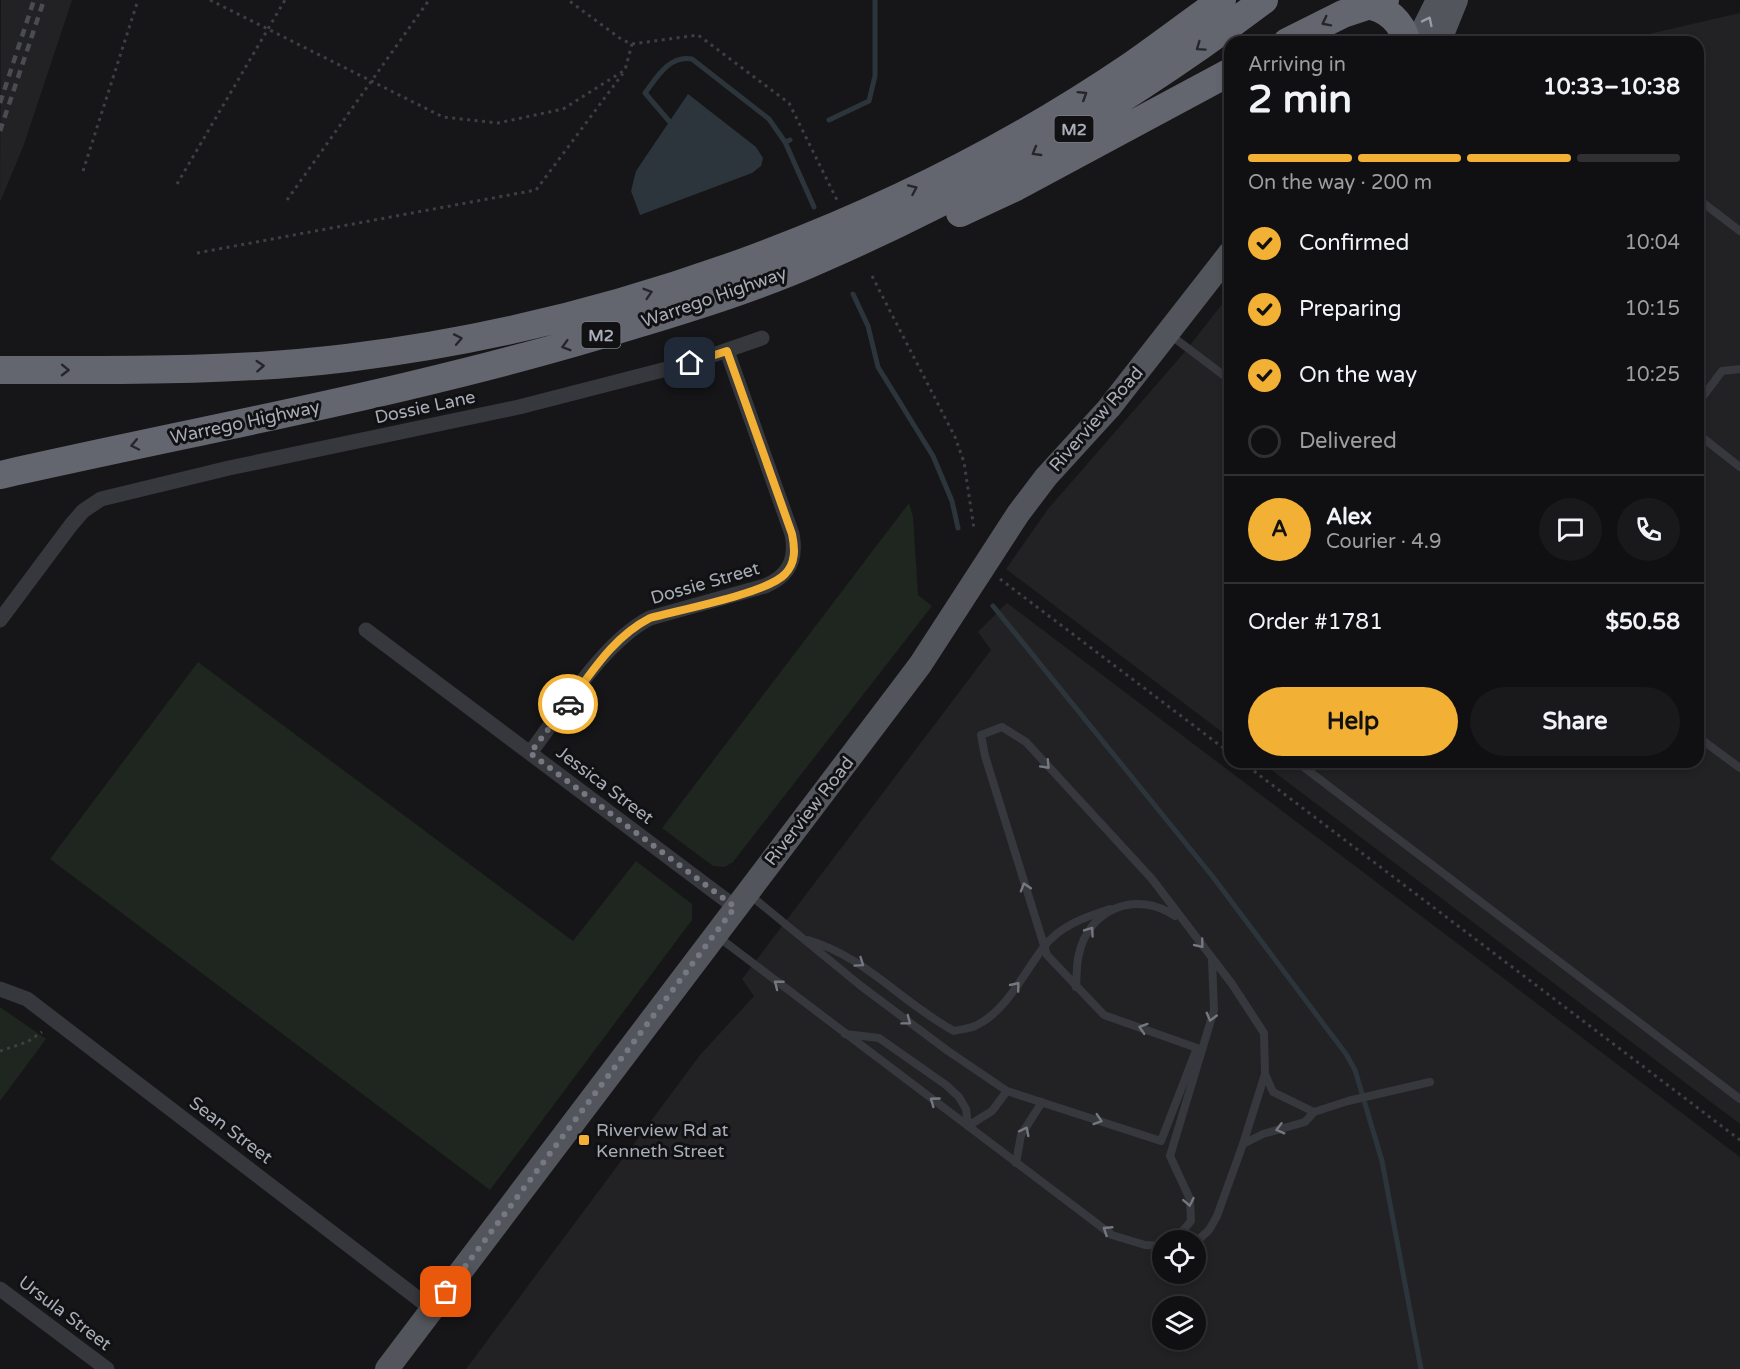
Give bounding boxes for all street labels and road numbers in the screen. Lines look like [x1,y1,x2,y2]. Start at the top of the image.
road number: M2 [1054,116,1094,142]
street label: Warrego Highway [639,262,790,332]
road number: M2 [582,322,620,348]
street label: Riverview Road [1044,362,1148,476]
street label: Dossie Lane [373,386,477,428]
street label: Warrego Highway [168,395,322,449]
street label: Dossie Street [648,557,762,609]
street label: Jessica Street [552,741,658,829]
street label: Riverview Road [760,752,858,870]
street label: Sean Street [185,1092,277,1168]
street label: Ursula Street [14,1271,116,1355]

